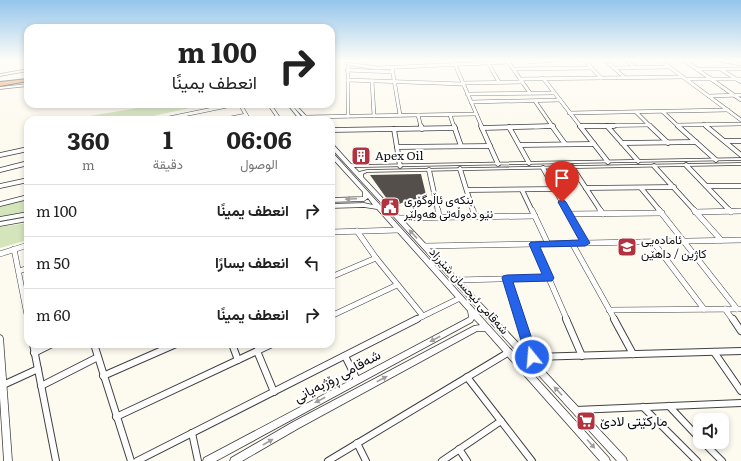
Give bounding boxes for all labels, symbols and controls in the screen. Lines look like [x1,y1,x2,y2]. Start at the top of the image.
text: 100 m [177,30,257,72]
icon: right [271,40,323,92]
text: انعطف يمينًا [172,68,257,95]
text: 1 [163,121,173,156]
text: 06:06 [226,121,292,156]
text: 360 [67,122,110,157]
building icon: Apex Oil [350,145,372,167]
place label: Apex Oil [375,146,424,164]
text: دقيقة [153,154,183,173]
text: الوصول [240,154,278,173]
text: m [82,155,95,174]
pin [545,161,579,202]
icon: arrive [551,167,573,189]
place label: بنکەی ئاڵوگۆڕی نێو دەوڵەتی هەولێر [403,190,493,222]
one-way arrow [344,196,357,202]
public building icon: بنکەی ئاڵوگۆڕی نێو دەوڵەتی هەولێر [379,196,401,218]
text: انعطف يمينًا [217,198,289,221]
text: 100 m [36,199,77,222]
icon: right [301,200,323,222]
one-way arrow [409,229,418,239]
place label: ئامادەيی کاژين / داهێن [641,230,707,262]
school or university icon: ئامادەيی کاژين / داهێن [616,236,638,258]
street label: شەقامی ئیحسان شێرزاد [426,243,514,338]
text: انعطف يسارًا [215,250,289,273]
text: 50 m [36,251,70,274]
icon: left [301,252,323,274]
text: انعطف يمينًا [217,302,289,325]
text: 60 m [36,303,70,326]
icon: right [301,304,323,326]
one-way arrow [429,335,441,342]
position arrow [511,336,553,378]
street label: شەقامی ڕۆژبەیانی [289,344,385,409]
one-way arrow [376,376,387,382]
one-way arrow [554,386,563,396]
one-way arrow [315,396,326,403]
supermarket icon: مارکێتی لادێ [575,410,597,432]
place label: مارکێتی لادێ [600,410,667,430]
map controls [693,413,729,449]
button: sound [693,413,729,449]
one-way arrow [262,438,274,445]
one-way arrow [586,438,595,449]

